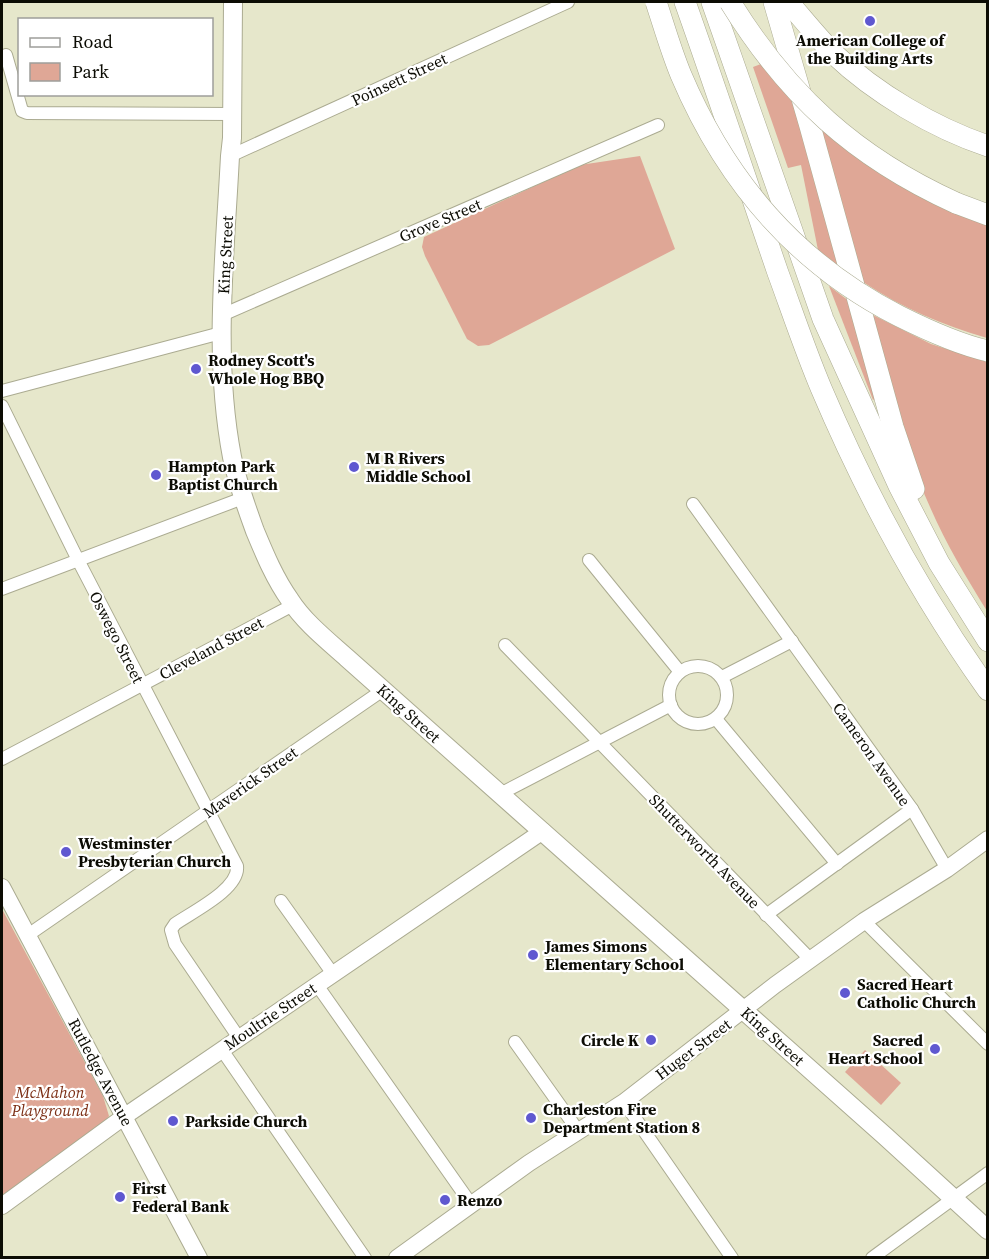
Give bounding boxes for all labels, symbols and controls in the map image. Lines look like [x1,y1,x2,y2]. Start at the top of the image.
marker: American College of the Building Arts [863,14,877,28]
legend [18,18,213,96]
text: Road [72,29,113,54]
place label: American College of the Building Arts [796,29,947,69]
street label: Poinsett Street [348,47,451,111]
text: Park [72,59,109,84]
street label: Grove Street [396,193,485,247]
street label: King Street [212,214,238,295]
place label: Rodney Scott's Whole Hog BBQ [208,349,324,389]
marker: Rodney Scott's Whole Hog BBQ [189,362,203,376]
place label: M R Rivers Middle School [366,447,471,487]
place label: Hampton Park Baptist Church [168,455,278,495]
marker: M R Rivers Middle School [347,460,361,474]
marker: Hampton Park Baptist Church [149,468,163,482]
street label: Oswego Street [84,587,150,687]
street label: Cleveland Street [155,611,268,685]
street label: King Street [372,679,446,748]
street label: Cameron Avenue [828,698,916,810]
street label: Maverick Street [198,741,302,823]
street label: Shutterworth Avenue [645,789,765,913]
place label: Westminster Presbyterian Church [78,832,231,872]
marker: Westminster Presbyterian Church [59,845,73,859]
place label: James Simons Elementary School [544,935,684,975]
marker: James Simons Elementary School [526,948,540,962]
place label: Sacred Heart Catholic Church [857,973,976,1013]
street label: Moultrie Street [220,977,321,1055]
marker: Sacred Heart Catholic Church [838,986,852,1000]
street label: King Street [736,1002,810,1071]
street label: Huger Street [651,1013,736,1085]
street label: Rutledge Avenue [63,1014,139,1130]
place label: Circle K [581,1029,640,1051]
place label: Sacred Heart School [828,1029,923,1069]
marker: Circle K [644,1033,658,1047]
marker: Sacred Heart School [928,1042,942,1056]
park label: McMahon Playground [10,1081,89,1121]
place label: Charleston Fire Department Station 8 [543,1098,700,1138]
place label: Parkside Church [185,1110,308,1132]
marker: Charleston Fire Department Station 8 [524,1111,538,1125]
marker: Parkside Church [166,1114,180,1128]
place label: First Federal Bank [132,1177,229,1217]
place label: Renzo [457,1189,502,1211]
marker: First Federal Bank [113,1190,127,1204]
marker: Renzo [438,1193,452,1207]

